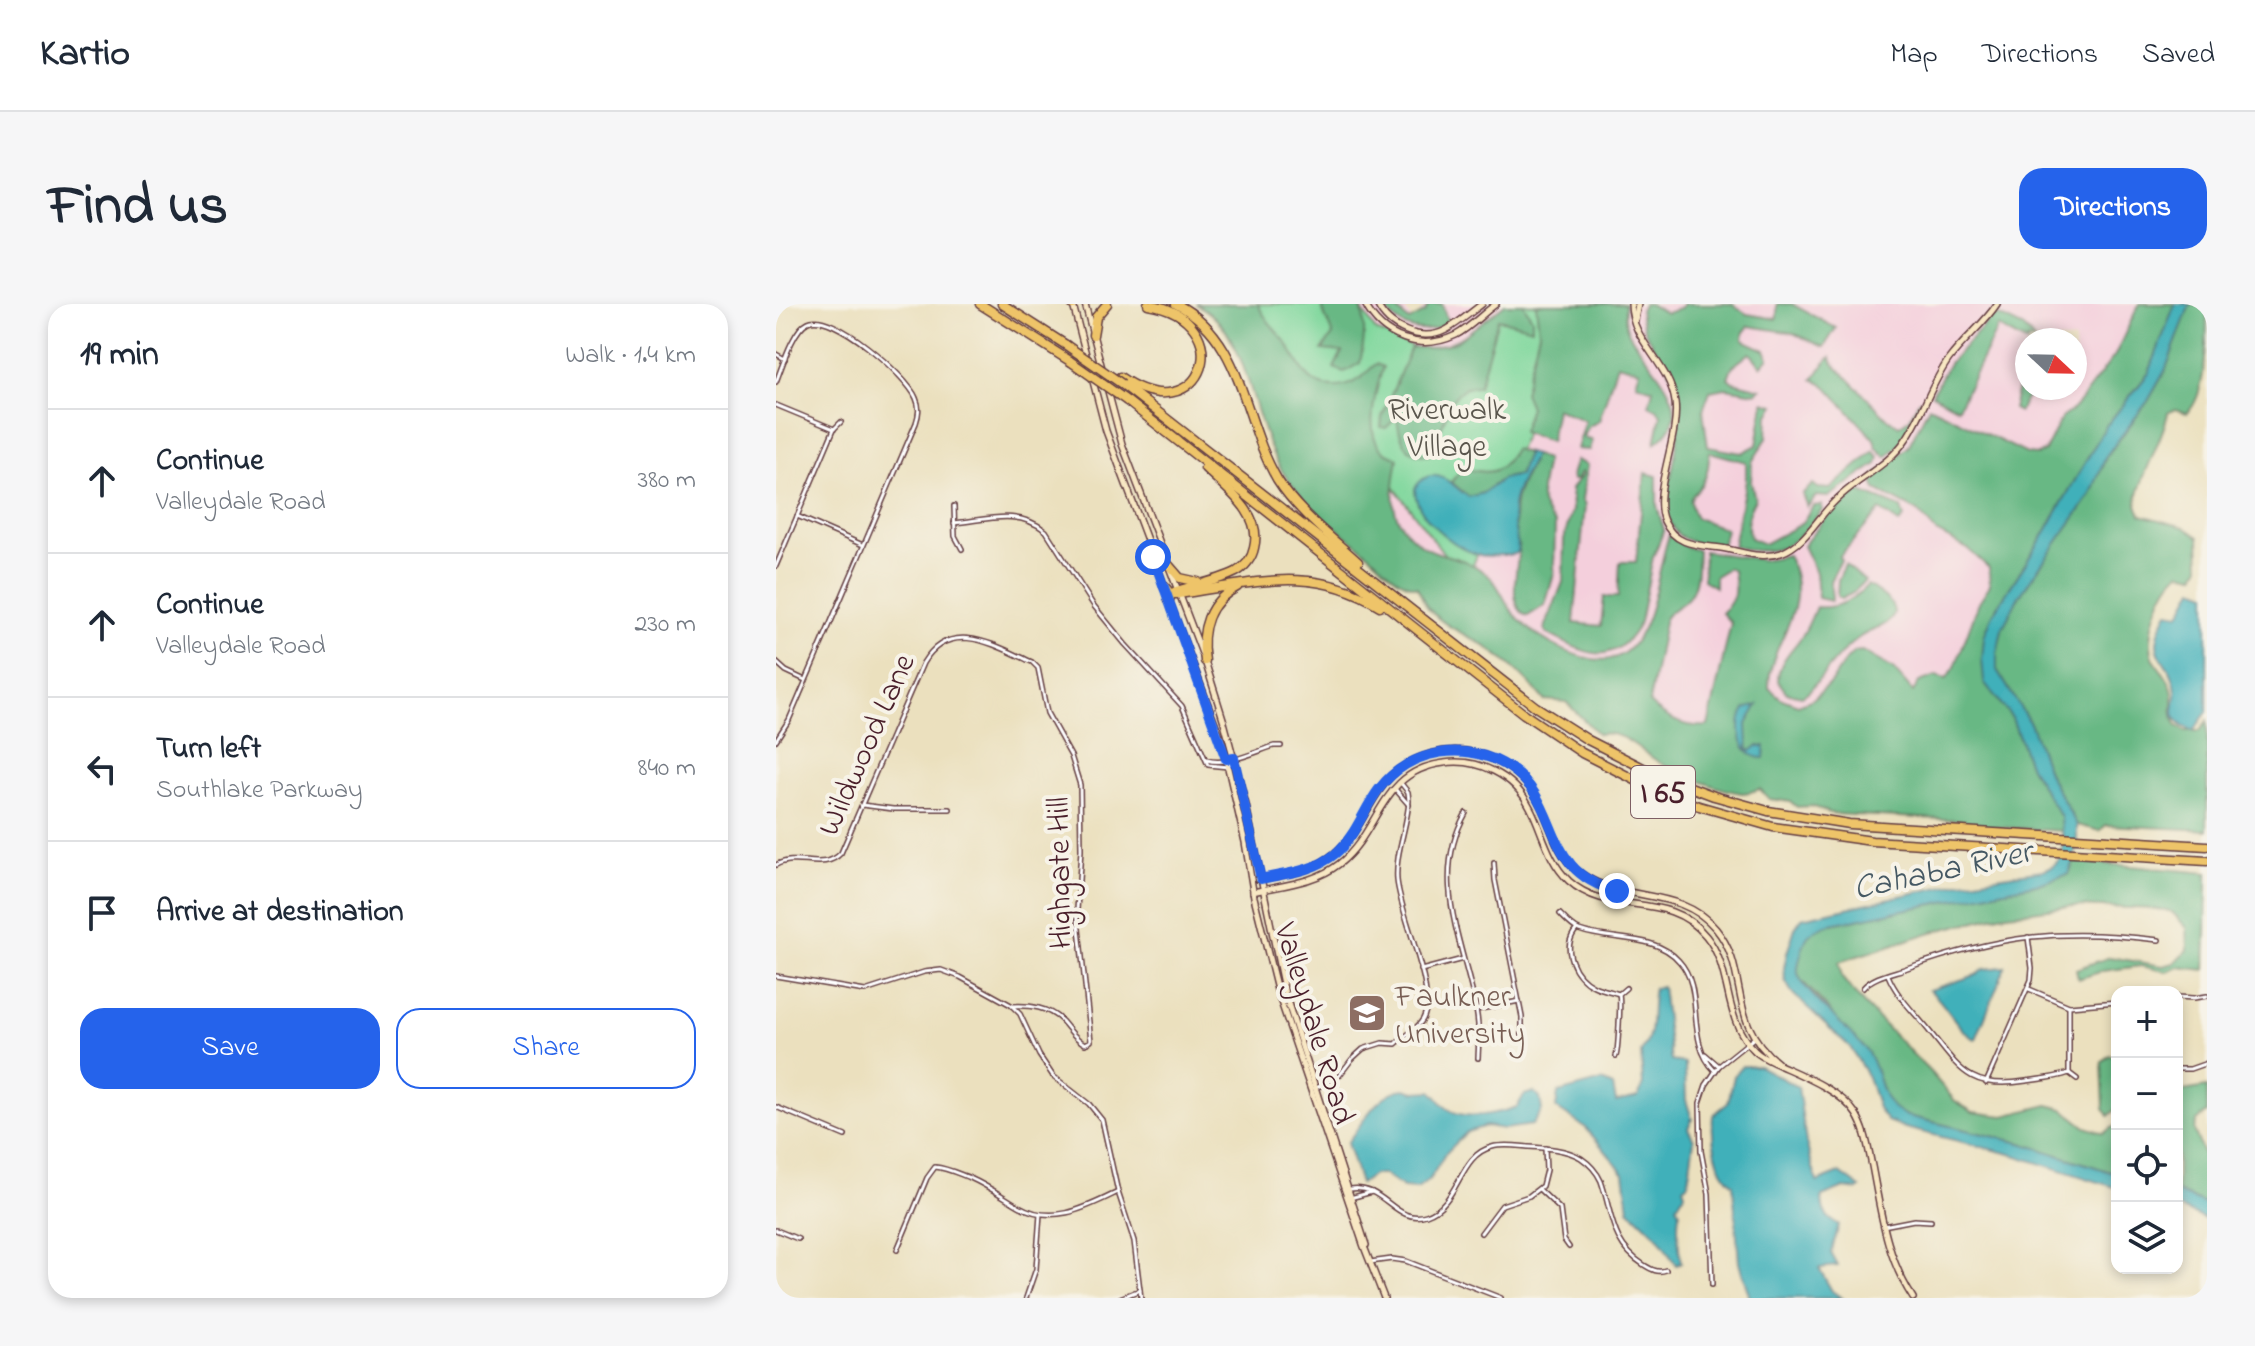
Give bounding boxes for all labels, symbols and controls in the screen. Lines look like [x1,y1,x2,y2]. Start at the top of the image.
text: Kartio [40,27,130,83]
text: Map [1890,35,1938,76]
text: Directions [1982,35,2098,76]
text: Saved [2142,35,2215,76]
text: Find us [48,168,228,249]
button: Directions [2019,168,2207,249]
north arrow [2015,328,2087,400]
text: 19 min [80,331,159,381]
text: Walk · 1.4 km [565,337,696,375]
park label: Riverwalk Village [1388,388,1507,472]
text: Continue [156,440,264,484]
icon: ahead [80,459,124,503]
text: 380 m [638,462,696,500]
text: Valleydale Road [156,484,326,522]
route start [1135,539,1171,575]
text: Continue [156,584,264,628]
icon: ahead [80,603,124,647]
text: 230 m [634,606,696,644]
text: Valleydale Road [156,628,326,666]
street label: Wildwood Lane [807,646,930,844]
text: Turn left [156,728,261,772]
icon: left [80,747,124,791]
text: 840 m [638,750,696,788]
road number: I 65 [1631,766,1695,818]
text: Southlake Parkway [156,772,363,810]
street label: Highgate Hill [1037,796,1086,950]
water label: Cahaba River [1849,828,2041,915]
route end [1599,873,1635,909]
icon: arrive [80,891,124,935]
text: Arrive at destination [156,891,404,935]
street label: Valleydale Road [1259,916,1366,1131]
place label: Faulkner University [1394,975,1525,1059]
map controls [2111,986,2183,1274]
button: + [2111,986,2183,1058]
school or university icon: Faulkner University [1346,992,1388,1034]
button: Save [80,1008,380,1089]
button: Share [396,1008,696,1089]
button: − [2111,1058,2183,1130]
button: locate [2111,1130,2183,1202]
button: layers [2111,1202,2183,1274]

